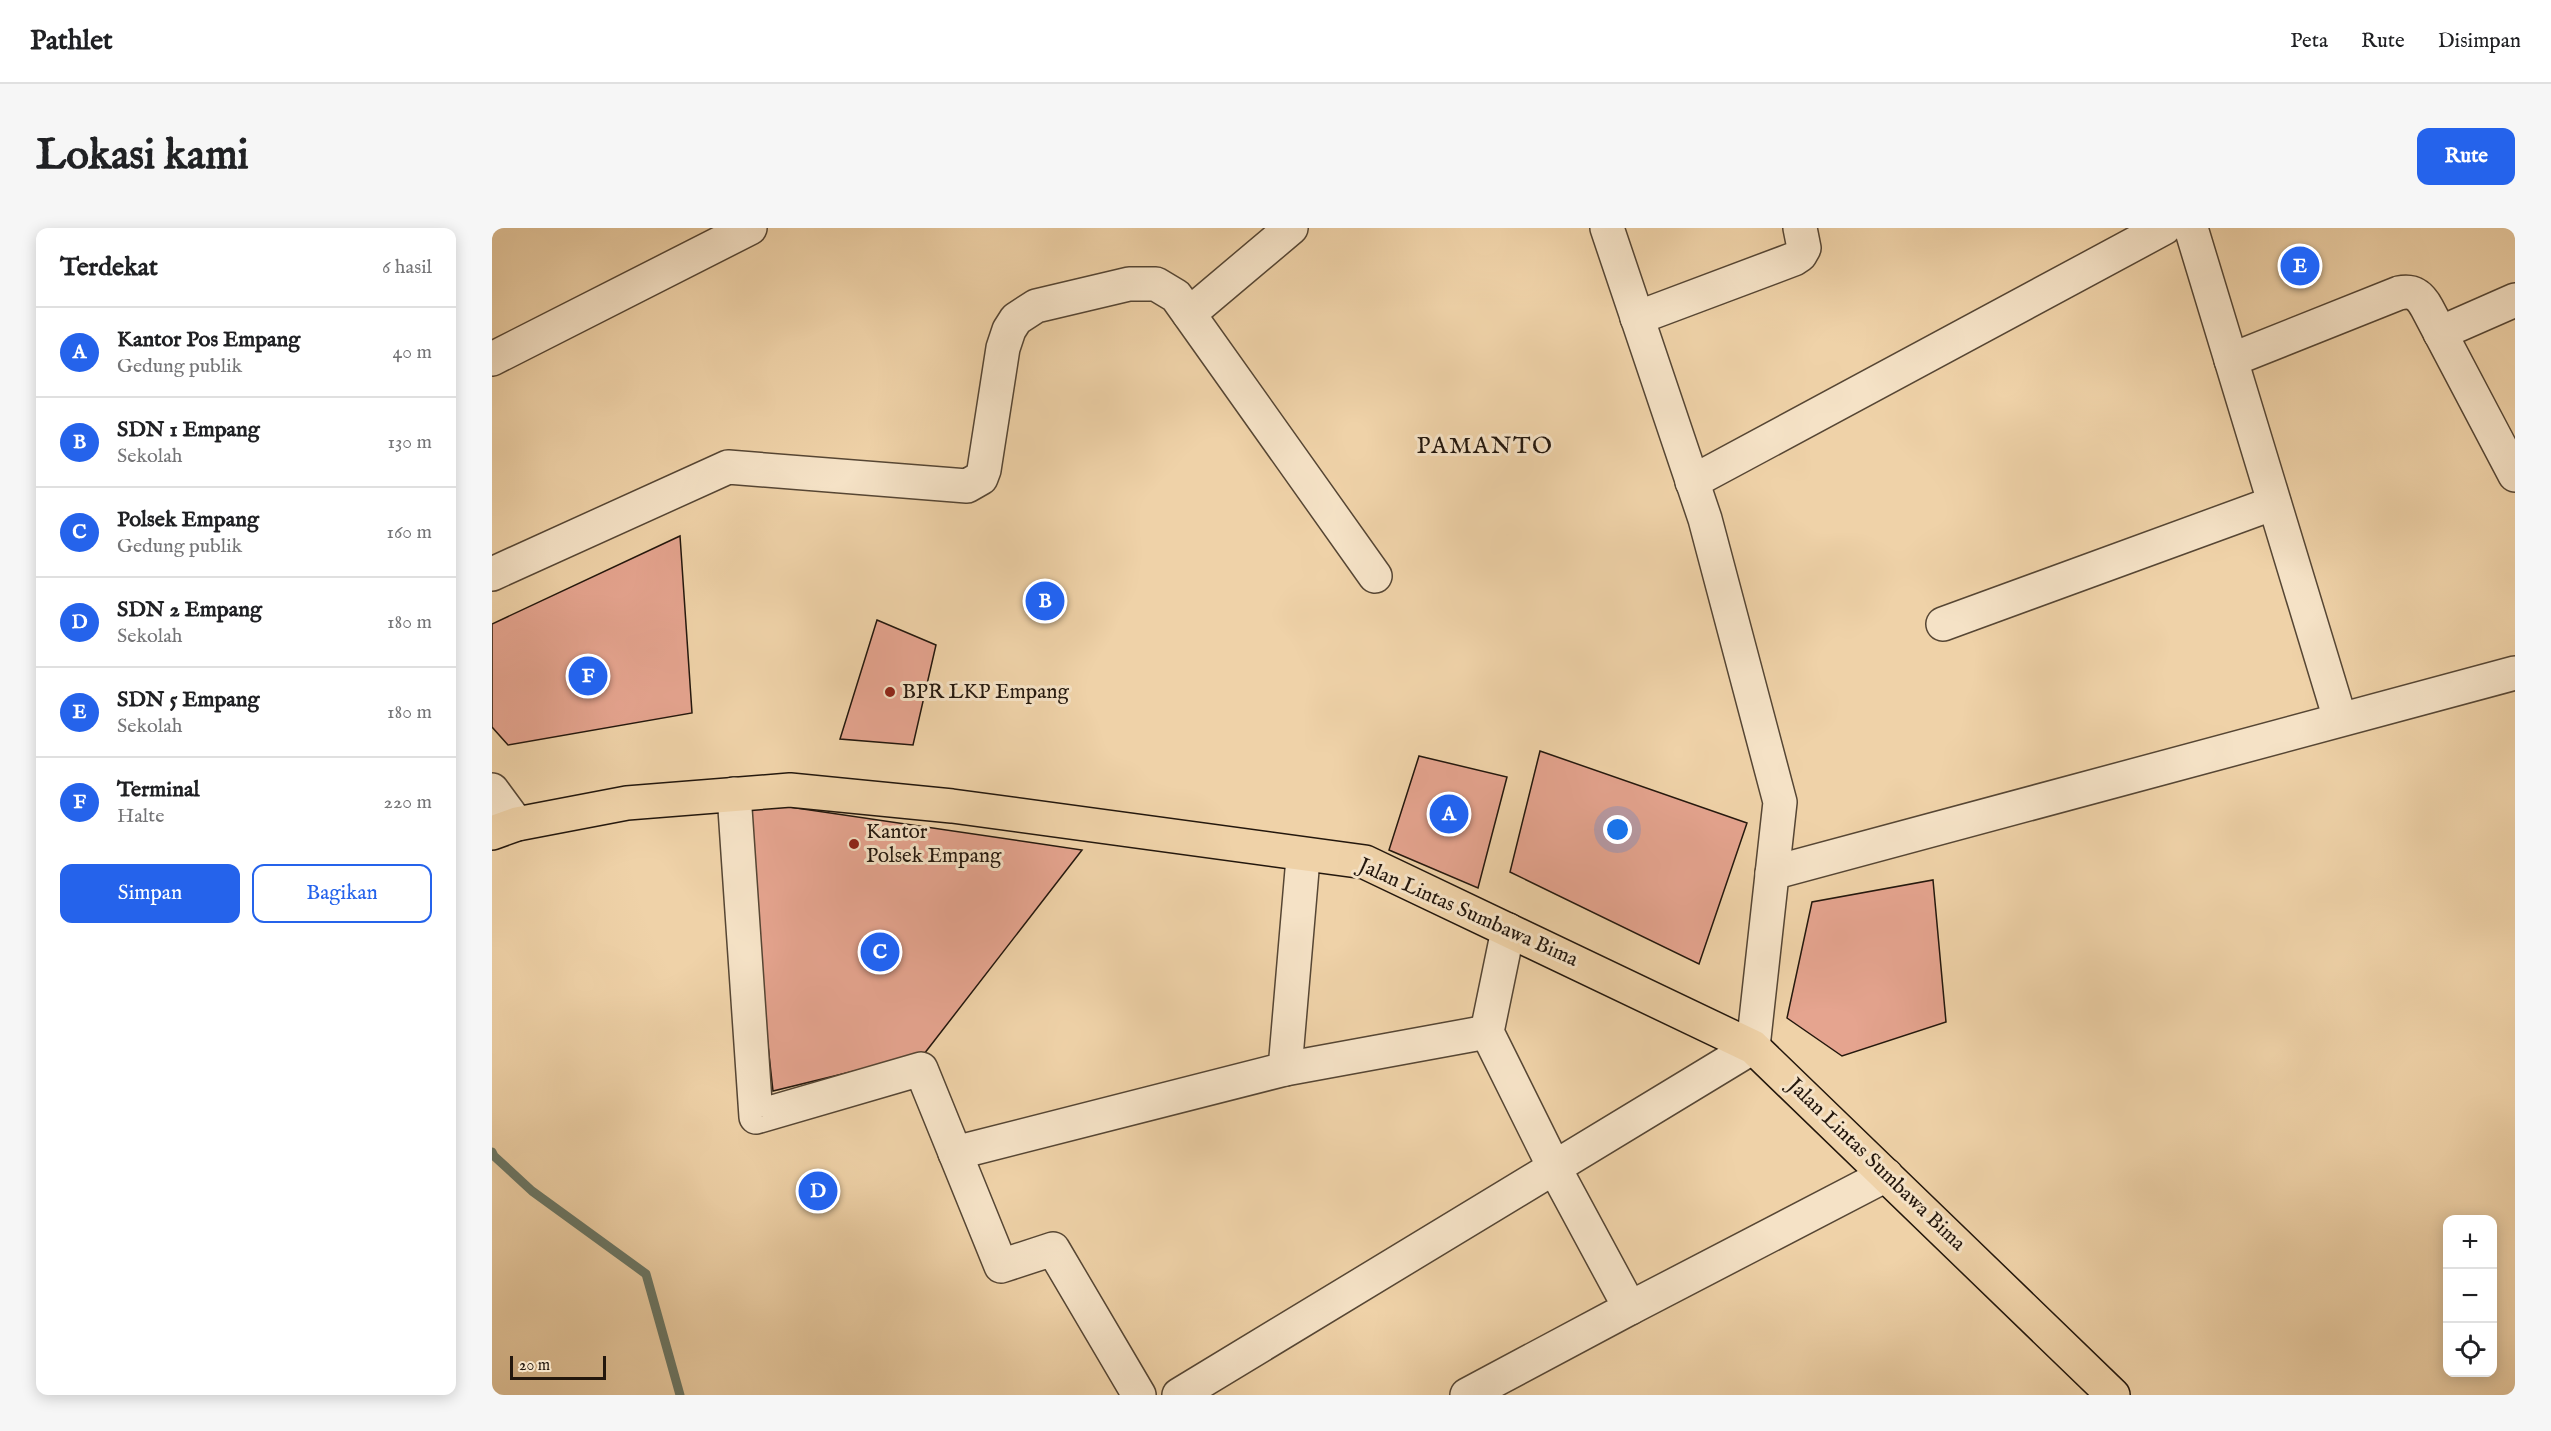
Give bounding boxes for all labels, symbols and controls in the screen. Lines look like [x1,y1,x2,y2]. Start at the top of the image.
text: Pathlet [30,24,113,59]
text: Peta [2290,28,2328,55]
text: Rute [2361,28,2405,55]
text: Disimpan [2438,28,2521,55]
button: Rute [2417,128,2515,185]
text: Lokasi kami [36,130,249,183]
pin: E [2280,243,2320,288]
text: Terdekat [60,251,158,284]
text: 6 hasil [382,255,432,280]
text: Kantor Pos Empang [117,326,300,354]
text: A [73,340,86,365]
text: 40 m [393,340,432,365]
text: Gedung publik [117,354,242,379]
text: SDN 1 Empang [117,416,260,444]
text: B [73,430,86,455]
text: 130 m [387,430,432,455]
district label: PAMANTO [1417,431,1553,462]
text: Sekolah [117,444,182,469]
text: Polsek Empang [117,506,259,534]
text: C [72,520,87,545]
text: 160 m [386,520,432,545]
text: Gedung publik [117,534,242,559]
pin: B [1026,578,1064,623]
text: SDN 2 Empang [117,596,262,624]
text: D [71,610,88,635]
text: 180 m [387,610,432,635]
text: Sekolah [117,624,182,649]
pin: F [568,654,608,698]
place label: BPR LKP Empang [902,679,1069,706]
marker: BPR LKP Empang [883,685,897,699]
text: SDN 5 Empang [117,686,260,714]
text: E [73,700,86,725]
text: 180 m [387,700,432,725]
text: Sekolah [117,714,182,739]
text: Terminal [117,776,199,804]
text: F [73,790,86,815]
text: 220 m [384,790,432,815]
pin: A [1430,792,1468,836]
text: Halte [117,804,164,829]
your location [1603,815,1632,844]
place label: Kantor Polsek Empang [866,819,1002,870]
marker: Kantor Polsek Empang [847,837,861,851]
street label: Jalan Lintas Sumbawa Bima [1352,852,1583,974]
button: Simpan [60,864,240,923]
button: Bagikan [252,864,432,923]
pin: C [860,930,900,974]
street label: Jalan Lintas Sumbawa Bima [1780,1071,1972,1258]
pin: D [798,1168,838,1214]
map controls [2443,1215,2497,1377]
button: + [2443,1215,2497,1269]
button: − [2443,1269,2497,1323]
button: locate [2443,1323,2497,1377]
scale bar [510,1353,606,1380]
text: 20 m [519,1356,550,1376]

